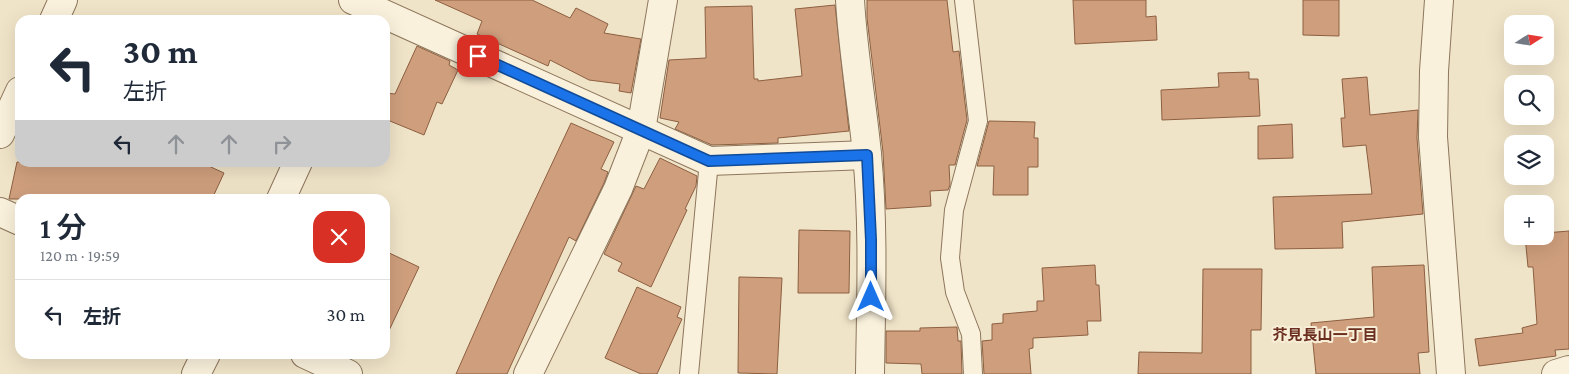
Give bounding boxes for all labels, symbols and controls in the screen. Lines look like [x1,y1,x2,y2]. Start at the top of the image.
north arrow [1504,15,1554,65]
map controls [1504,15,1554,245]
text: 30 m [123,32,198,71]
icon: left [40,35,105,100]
pin [457,35,499,77]
icon: arrive [464,42,492,70]
button: search [1504,75,1554,125]
text: 左折 [123,79,167,104]
icon: left [109,130,137,158]
icon: ahead [162,130,190,158]
icon: ahead [215,130,243,158]
icon: right [268,130,296,158]
button: layers [1504,135,1554,185]
button: + [1504,195,1554,245]
text: 1 分 [40,211,86,244]
button: close [313,211,365,263]
text: 120 m · 19:59 [40,247,120,264]
position arrow [844,270,896,322]
icon: left [40,301,68,329]
text: 30 m [326,304,365,325]
text: 左折 [83,306,121,327]
district label: 芥見長山一丁目 [1272,327,1378,343]

